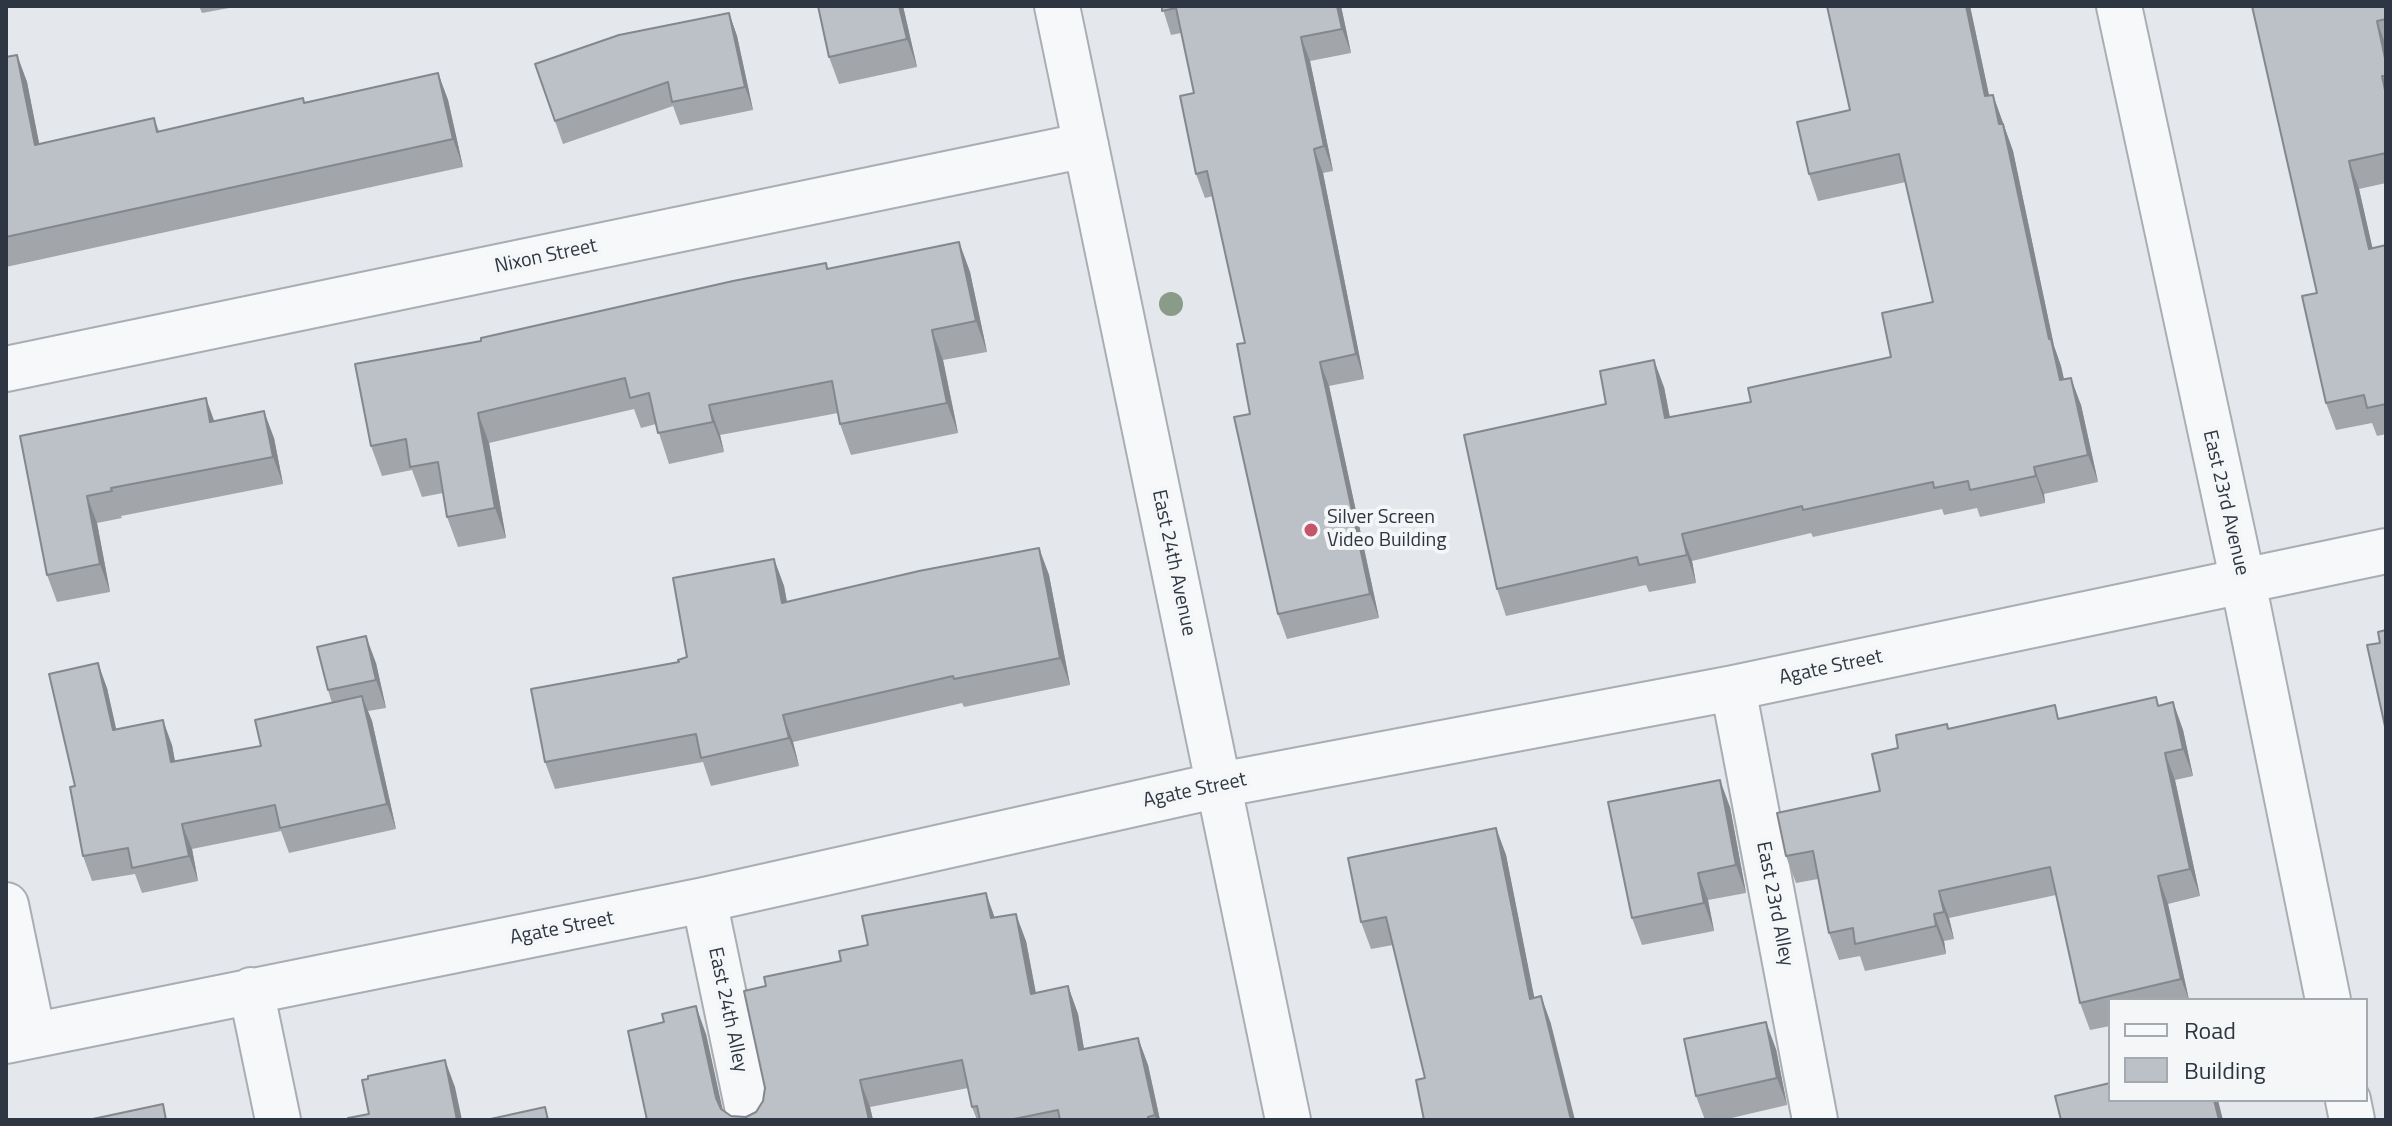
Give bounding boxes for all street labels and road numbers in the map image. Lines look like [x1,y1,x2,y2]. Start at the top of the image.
street label: Nixon Street [493,234,599,280]
street label: East 23rd Avenue [2197,428,2253,578]
street label: East 24th Avenue [1146,488,1200,638]
street label: Agate Street [1777,645,1885,691]
street label: Agate Street [1141,768,1249,814]
street label: East 23rd Alley [1750,840,1798,968]
street label: Agate Street [508,907,616,951]
street label: East 24th Alley [702,945,752,1075]

